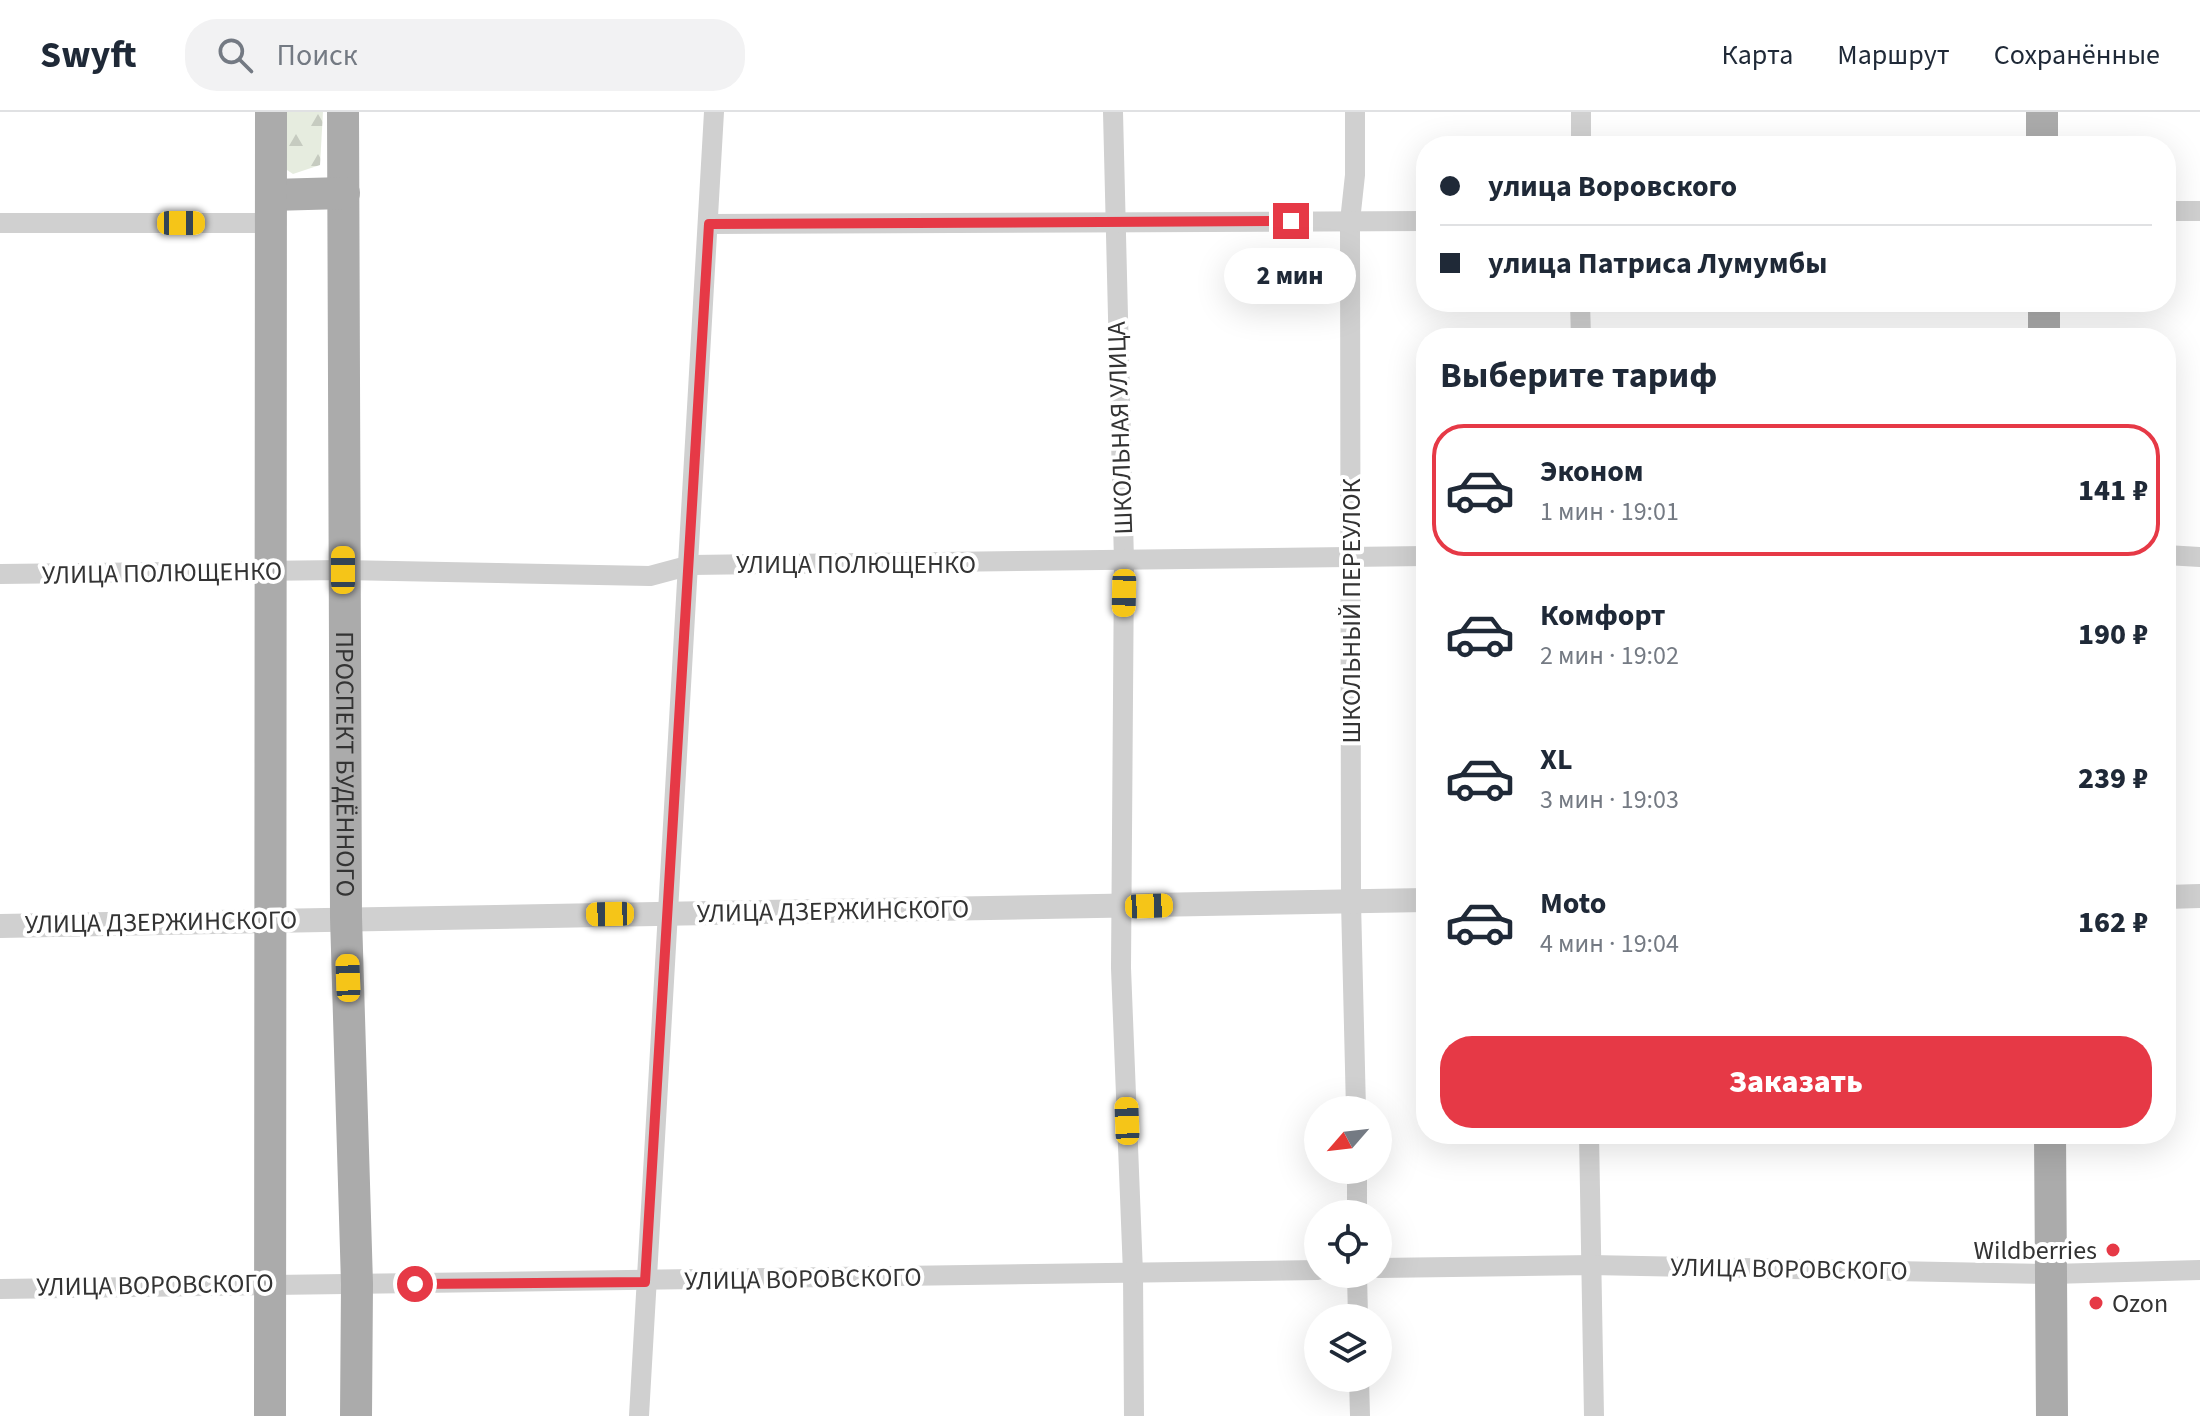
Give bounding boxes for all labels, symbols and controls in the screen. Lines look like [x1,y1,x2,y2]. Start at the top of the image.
search box [185,19,745,91]
text: Swyft [40,28,137,82]
icon: search [213,33,257,77]
text: Поиск [277,34,358,77]
text: Карта [1722,35,1793,75]
text: Маршрут [1837,35,1950,75]
text: Сохранённые [1994,35,2160,75]
text: улица Воровского [1488,165,1737,208]
route end [1273,203,1309,239]
car [157,211,205,235]
text: улица Патриса Лумумбы [1488,242,1827,285]
callout: 2 мин [1225,249,1357,305]
text: 2 мин [1257,257,1323,294]
street label: ШКОЛЬНАЯ УЛИЦА [1098,320,1142,535]
text: Выберите тариф [1440,350,1717,401]
text: Эконом [1540,450,1644,493]
icon: car [1444,454,1516,526]
text: 141 ₽ [2078,469,2148,512]
street label: ШКОЛЬНЫЙ ПЕРЕУЛОК [1333,478,1370,744]
text: 1 мин · 19:01 [1540,493,1679,530]
car [331,546,355,594]
street label: УЛИЦА ПОЛЮЩЕНКО [736,546,976,583]
street label: УЛИЦА ПОЛЮЩЕНКО [42,552,282,594]
car [1112,569,1136,617]
text: Комфорт [1540,594,1666,637]
icon: car [1444,598,1516,670]
text: 190 ₽ [2078,613,2148,656]
street label: ПРОСПЕКТ БУДЁННОГО [326,631,364,897]
text: 2 мин · 19:02 [1540,637,1679,674]
text: XL [1540,738,1573,781]
icon: car [1444,742,1516,814]
text: 239 ₽ [2078,757,2148,800]
text: 3 мин · 19:03 [1540,781,1679,818]
text: Moto [1540,882,1606,925]
icon: car [1444,886,1516,958]
street label: УЛИЦА ДЗЕРЖИНСКОГО [697,890,969,932]
car [1125,893,1173,919]
street label: УЛИЦА ДЗЕРЖИНСКОГО [25,901,297,943]
text: 162 ₽ [2078,901,2148,944]
car [586,902,634,926]
text: 4 мин · 19:04 [1540,925,1679,962]
car [335,954,361,1002]
button: Заказать [1440,1036,2152,1128]
north arrow [1304,1096,1392,1184]
map controls [1304,1096,1392,1392]
car [1114,1097,1140,1145]
button: locate [1304,1200,1392,1288]
place label: Wildberries [1974,1232,2097,1269]
marker: Wildberries [2104,1241,2122,1259]
street label: УЛИЦА ВОРОВСКОГО [1670,1248,1908,1290]
street label: УЛИЦА ВОРОВСКОГО [684,1258,922,1300]
street label: УЛИЦА ВОРОВСКОГО [36,1264,274,1306]
route start [397,1266,433,1302]
place label: Ozon [2112,1285,2168,1322]
marker: Ozon [2087,1294,2105,1312]
button: layers [1304,1304,1392,1392]

